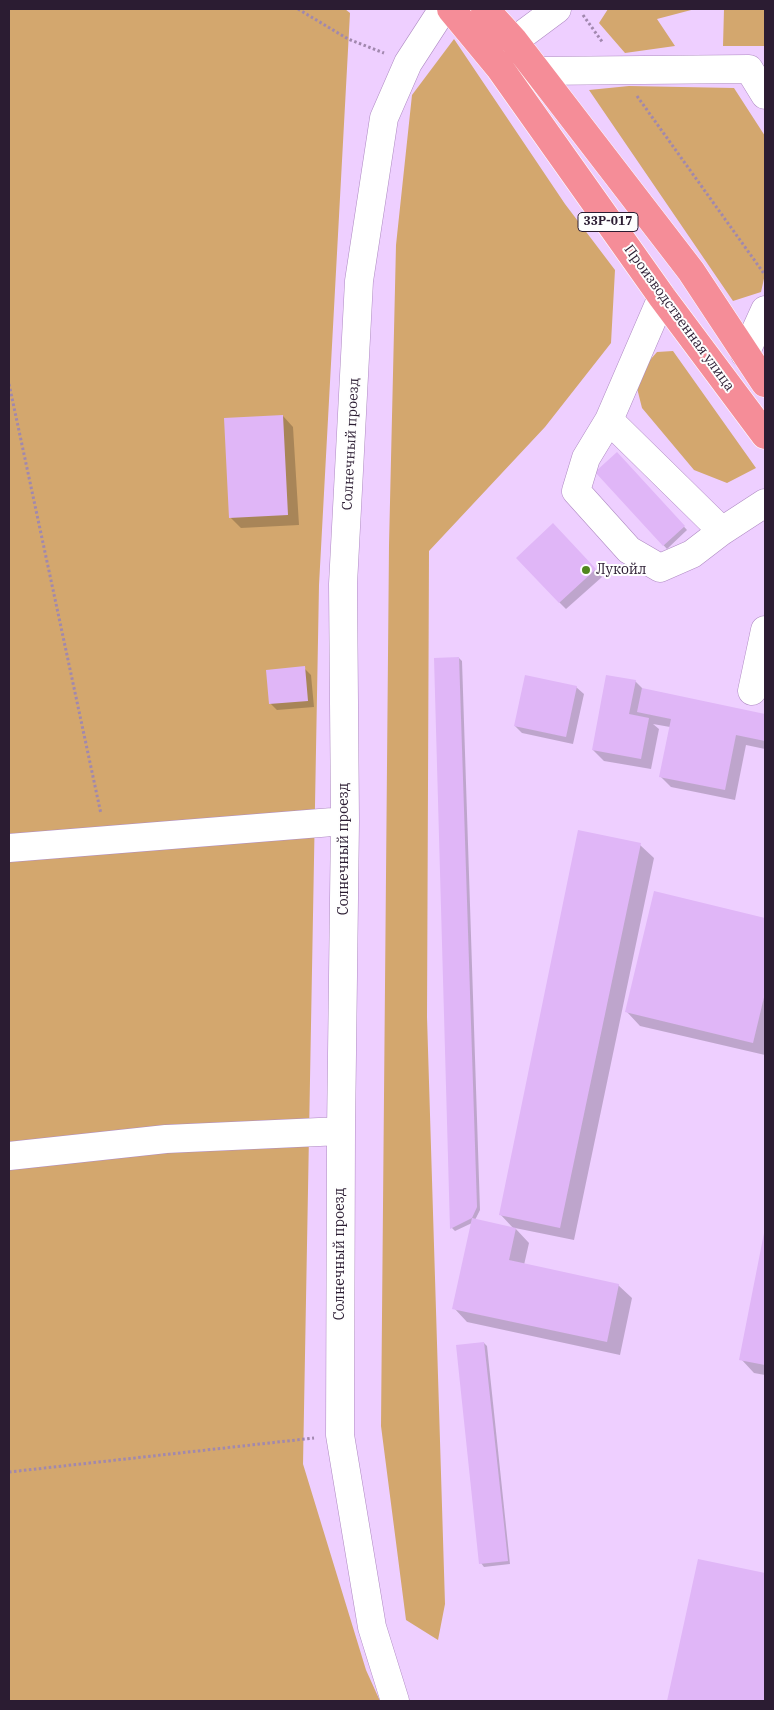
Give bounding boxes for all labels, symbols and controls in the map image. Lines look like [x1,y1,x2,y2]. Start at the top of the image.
road number: 33Р-017 [578,212,638,232]
street label: Производственная улица [620,242,738,394]
street label: Солнечный проезд [339,377,363,511]
place label: Лукойл [596,562,647,578]
marker: Лукойл [580,564,592,576]
street label: Солнечный проезд [336,783,352,915]
street label: Солнечный проезд [332,1188,348,1320]

